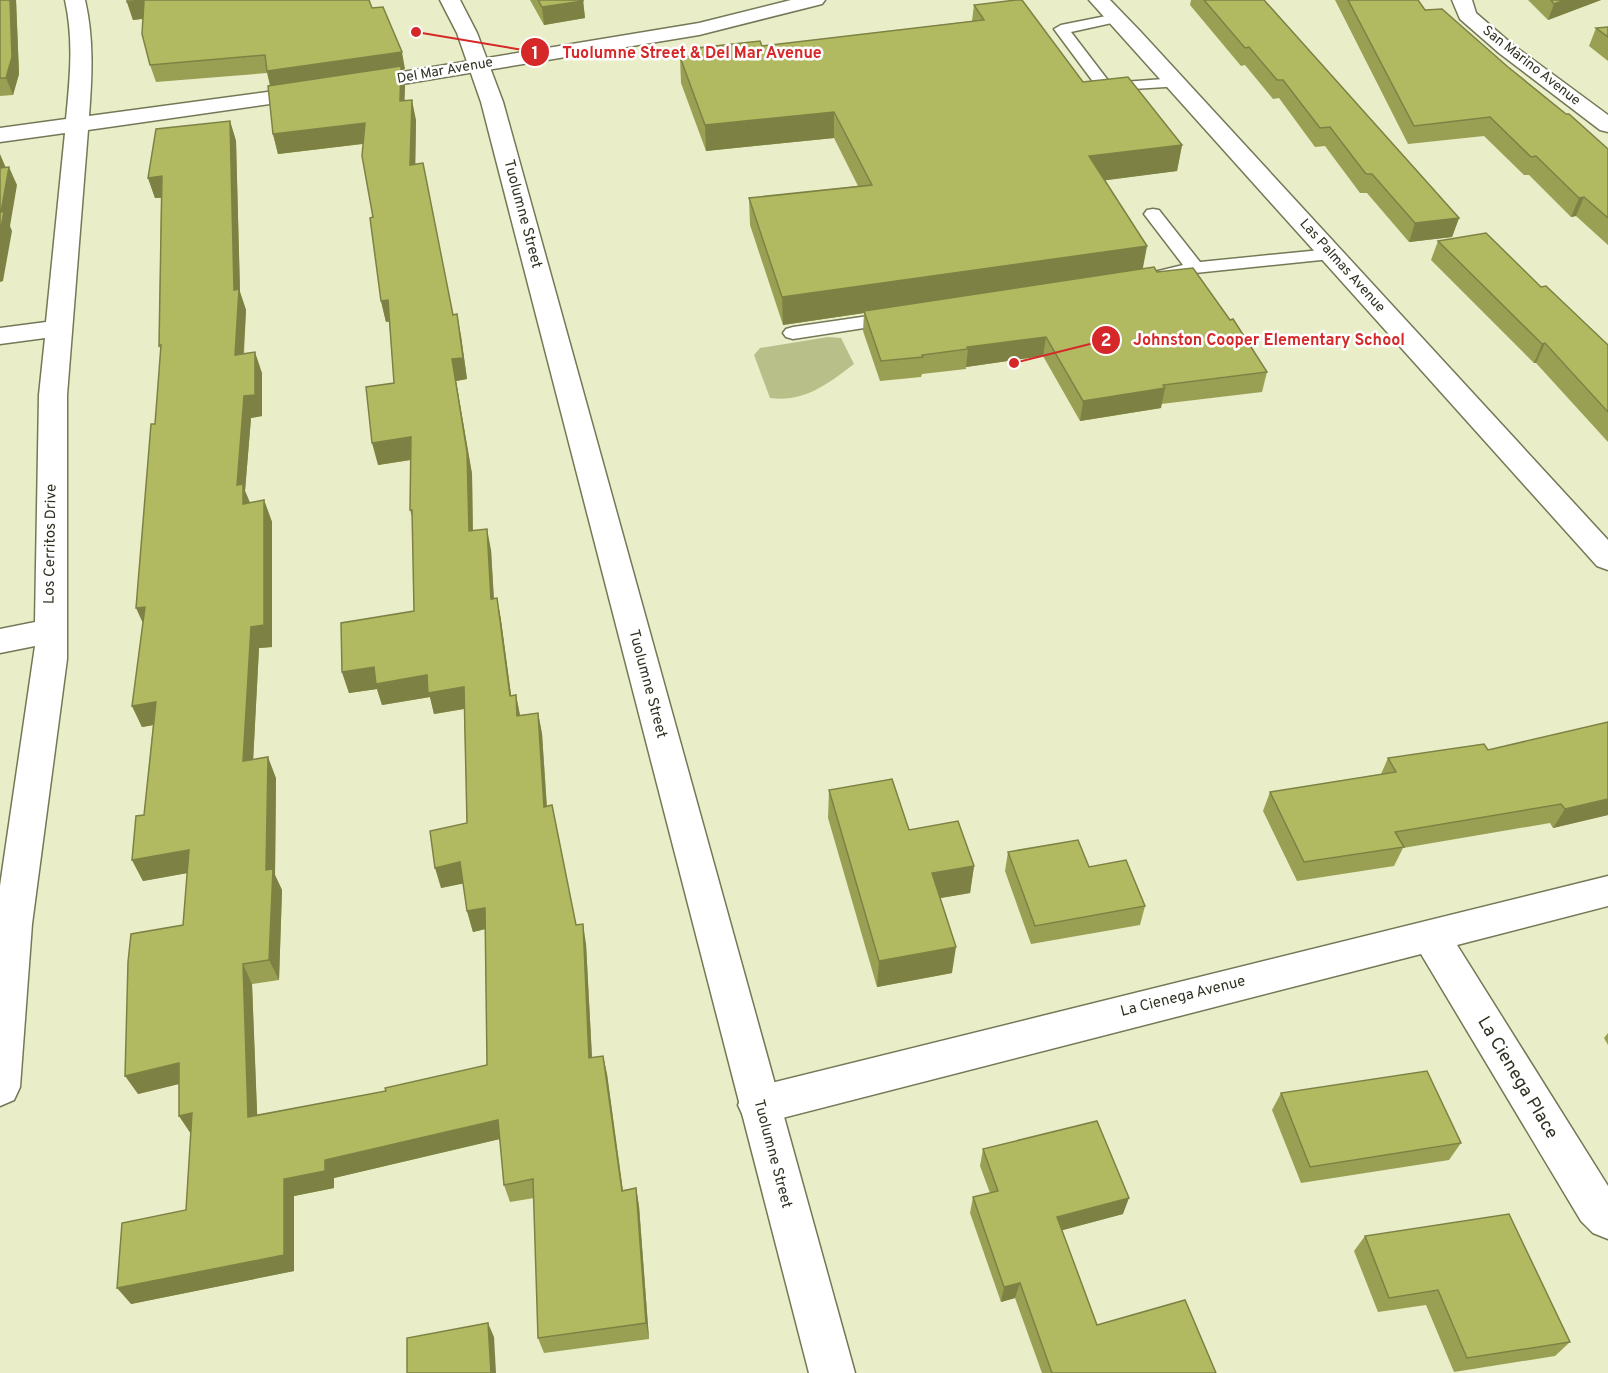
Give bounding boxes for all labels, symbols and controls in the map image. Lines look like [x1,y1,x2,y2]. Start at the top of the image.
street label: San Marino Avenue [1479,22,1583,110]
callout: Tuolumne Street & Del Mar Avenue [520,35,834,69]
text: 1 [531,43,539,66]
text: Tuolumne Street & Del Mar Avenue [562,44,822,64]
street label: Del Mar Avenue [396,54,494,88]
street label: Tuolumne Street [498,158,546,270]
street label: Las Palmas Avenue [1296,216,1388,316]
callout: Johnston Cooper Elementary School [1091,323,1417,357]
text: 2 [1100,330,1112,353]
text: Johnston Cooper Elementary School [1133,331,1405,351]
street label: Los Cerritos Drive [40,484,62,604]
street label: Tuolumne Street [623,628,671,740]
street label: La Cienega Avenue [1119,972,1247,1022]
street label: La Cienega Place [1471,1013,1563,1143]
street label: Tuolumne Street [748,1098,796,1210]

